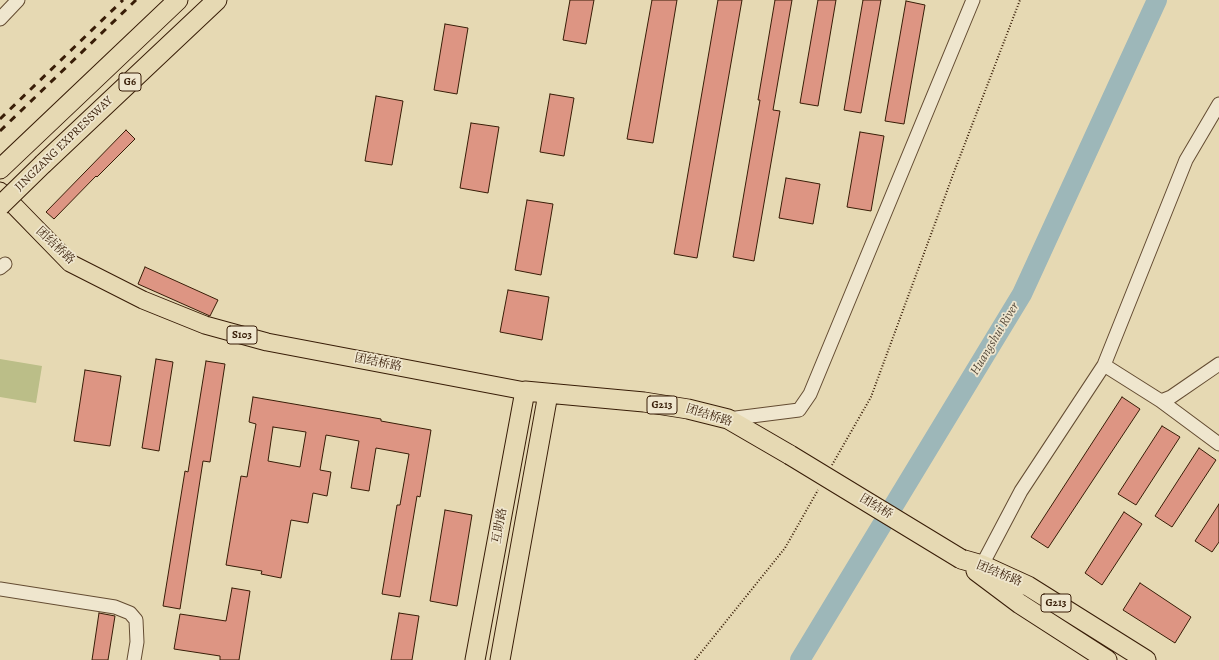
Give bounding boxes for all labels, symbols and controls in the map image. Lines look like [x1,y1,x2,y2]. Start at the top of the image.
road number: G6 [119,73,141,91]
street label: JINGZANG EXPRESSWAY [12,94,116,194]
street label: 团结桥路 [33,224,77,268]
water label: Huangshui River [967,300,1023,378]
road number: S103 [227,326,257,344]
street label: 团结桥路 [353,351,403,375]
road number: G213 [647,396,677,414]
street label: 团结桥路 [684,402,734,430]
street label: 团结桥 [857,492,895,522]
street label: 互助路 [490,507,510,545]
street label: 团结桥路 [974,558,1024,590]
road number: G213 [1041,594,1071,612]

